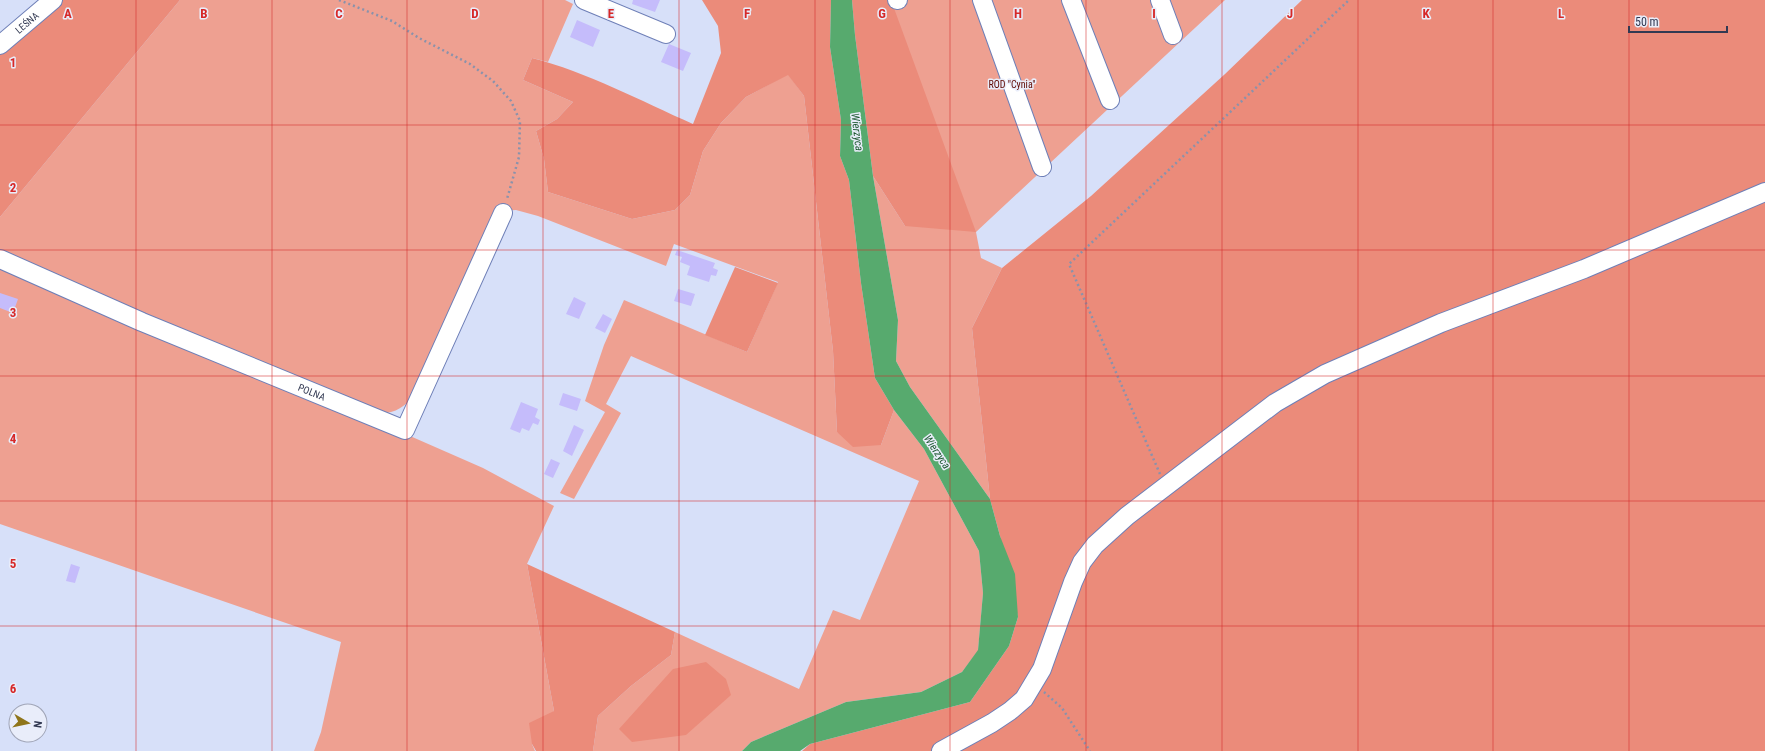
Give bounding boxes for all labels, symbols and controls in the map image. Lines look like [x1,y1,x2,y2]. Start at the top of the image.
text: A [64,6,72,21]
text: B [200,6,208,21]
text: C [335,6,343,21]
text: D [471,6,479,21]
text: E [608,6,615,21]
text: F [744,6,750,21]
text: G [878,6,886,21]
text: H [1014,6,1022,21]
text: I [1152,6,1156,21]
text: J [1287,6,1293,21]
text: K [1422,6,1430,21]
text: L [1558,6,1564,21]
scale bar [1629,8,1727,34]
street label: LEŚNA [13,9,41,35]
text: 50 m [1635,15,1659,29]
text: 1 [10,55,16,70]
park label: ROD "Cynia" [988,79,1036,90]
water label: Wierzyca [848,112,866,152]
text: 2 [10,180,17,195]
text: 3 [10,305,16,320]
street label: POLNA [297,381,327,402]
text: 4 [10,431,17,446]
water label: Wierzyca [921,433,953,471]
text: 5 [10,556,17,571]
text: 6 [10,681,17,696]
north arrow [8,703,48,743]
text: N [30,720,44,729]

